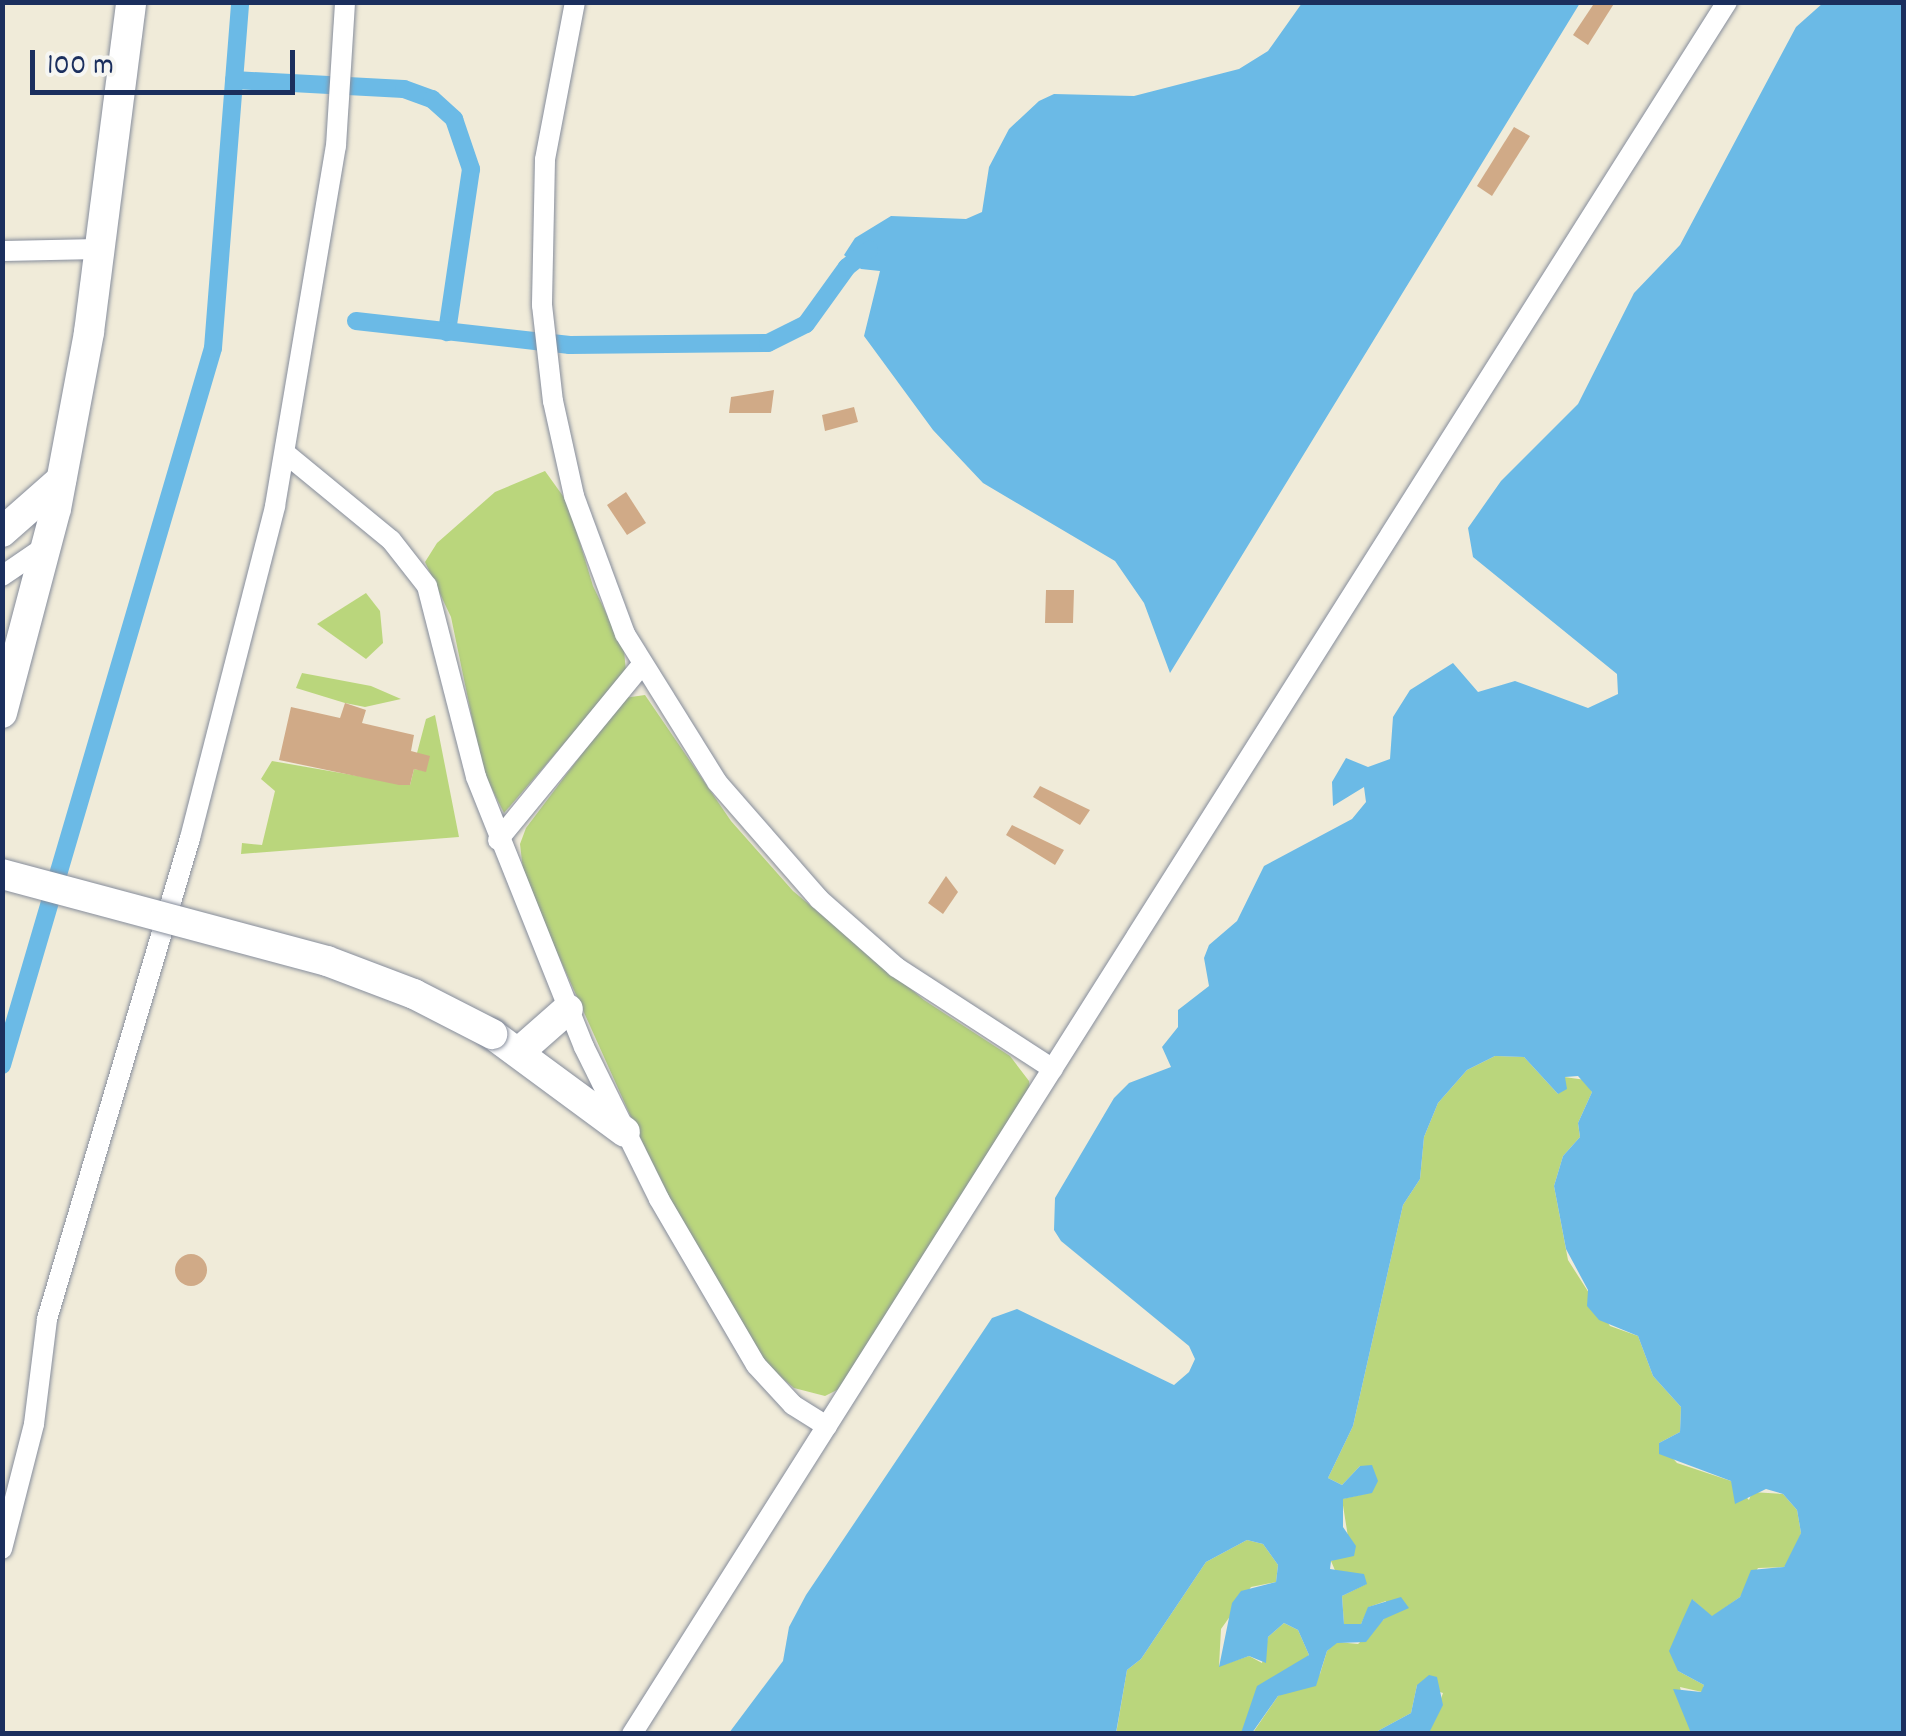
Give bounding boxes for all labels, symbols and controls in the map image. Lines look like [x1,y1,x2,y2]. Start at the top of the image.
scale bar [35,30,300,92]
text: 100 m [47,46,114,89]

